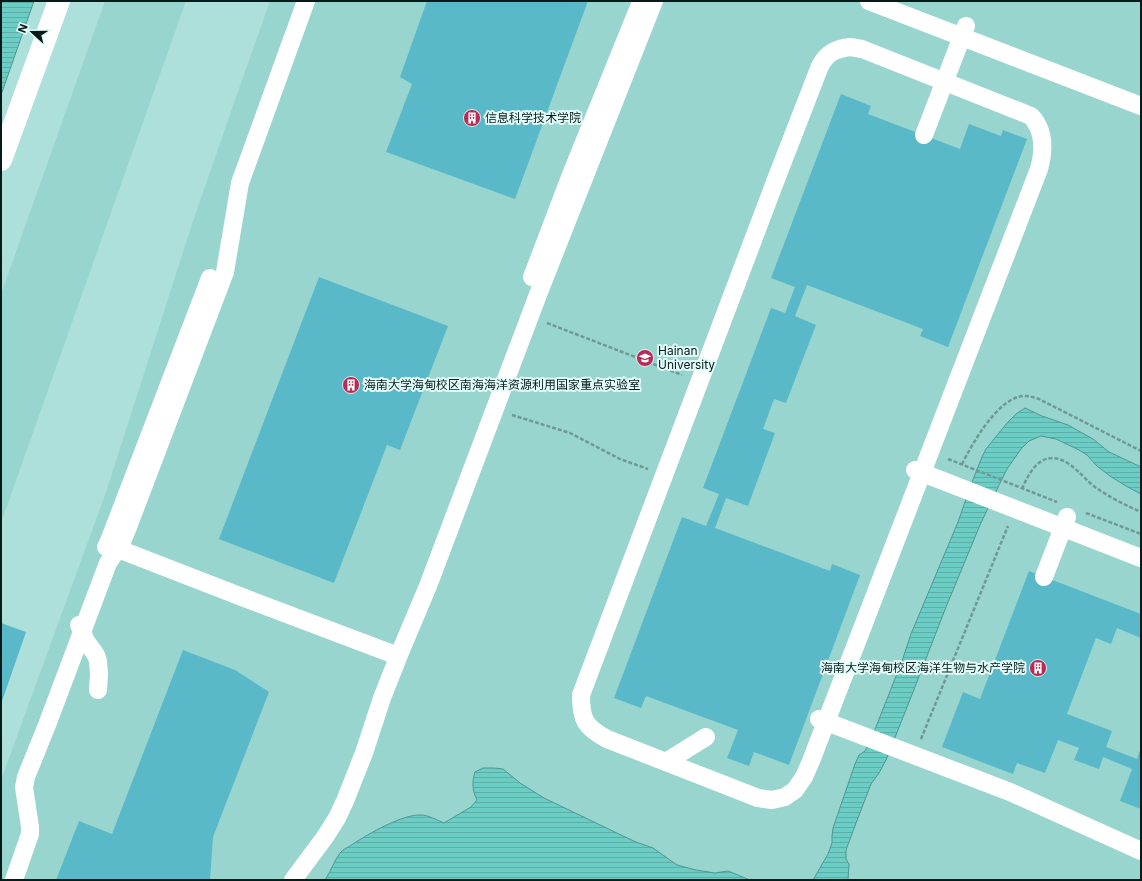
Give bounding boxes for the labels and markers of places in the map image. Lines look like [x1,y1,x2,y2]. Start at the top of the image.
building icon: 信息科学技术学院 [462,108,482,128]
place label: 信息科学技术学院 [485,110,581,125]
place label: Hainan University [658,343,715,372]
school or university icon: Hainan University [635,348,655,368]
building icon: 海南大学海甸校区南海海洋资源利用国家重点实验室 [341,375,361,395]
place label: 海南大学海甸校区南海海洋资源利用国家重点实验室 [364,377,640,392]
building icon: 海南大学海甸校区海洋生物与水产学院 [1028,658,1048,678]
place label: 海南大学海甸校区海洋生物与水产学院 [821,660,1025,675]

